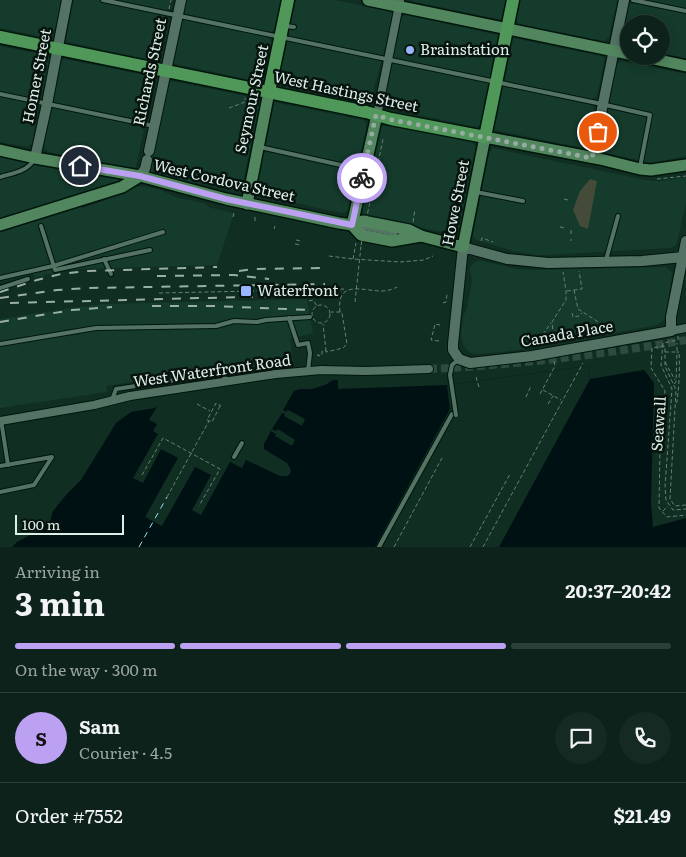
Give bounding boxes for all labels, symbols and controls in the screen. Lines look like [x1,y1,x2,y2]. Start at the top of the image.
map controls [620,15,670,65]
button: locate [620,15,670,65]
street label: Richards Street [126,16,171,128]
street label: Homer Street [15,26,56,125]
place label: Brainstation [420,37,510,60]
street label: Seymour Street [228,42,273,155]
marker: Brainstation [404,44,416,56]
street label: West Hastings Street [272,64,421,117]
pin [577,111,619,153]
icon: bag [584,118,612,146]
pin [59,145,101,187]
icon: home [66,152,94,180]
street label: West Cordova Street [151,152,297,207]
courier [337,153,387,203]
street label: Howe Street [435,158,474,248]
icon: bike [348,164,376,192]
place label: Waterfront [257,278,338,301]
marker: Waterfront [239,284,253,298]
street label: Canada Place [519,313,615,352]
street label: West Waterfront Road [131,347,292,392]
street label: Seawall [644,396,671,452]
scale bar [15,512,124,535]
text: 100 m [22,514,60,534]
text: Arriving in [15,559,100,583]
text: 20:37–20:42 [565,576,671,604]
text: 3 min [15,578,105,626]
text: On the way · 300 m [15,657,158,681]
text: Sam [79,712,120,740]
button: chat [555,712,607,764]
button: phone [619,712,671,764]
text: S [35,724,47,752]
text: Courier · 4.5 [79,740,172,764]
text: Order #7552 [15,801,123,829]
text: $21.49 [614,801,671,829]

